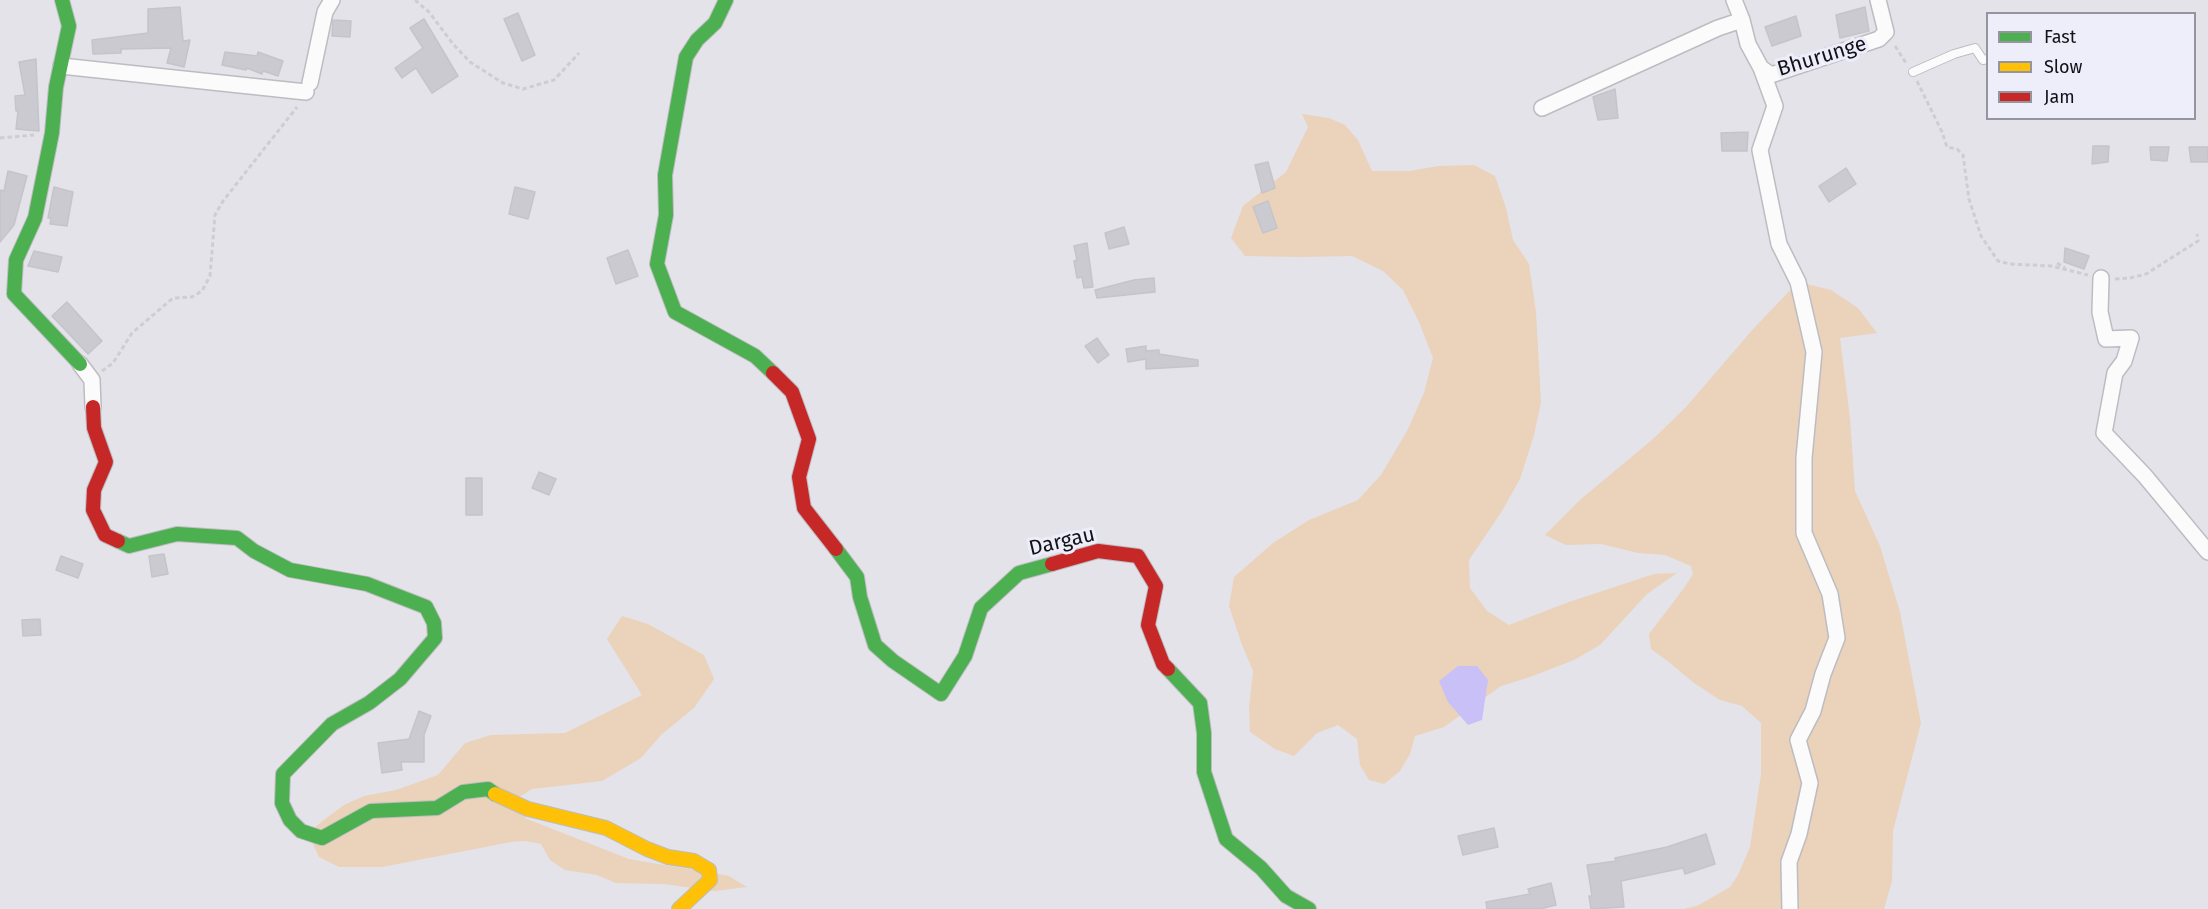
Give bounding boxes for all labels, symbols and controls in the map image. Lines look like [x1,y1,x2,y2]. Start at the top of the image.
legend [1986,12,2196,120]
text: Fast [2044,26,2076,48]
street label: Bhurunge [1774,32,1870,82]
text: Slow [2044,56,2082,78]
text: Jam [2044,86,2075,108]
street label: Dargau [1027,522,1097,562]

